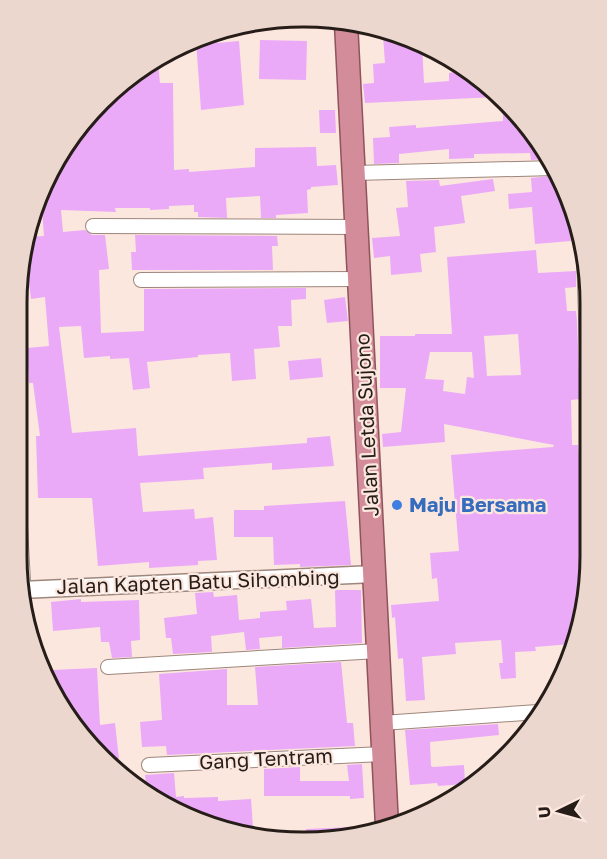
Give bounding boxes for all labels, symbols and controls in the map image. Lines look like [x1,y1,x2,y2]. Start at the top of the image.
street label: Jalan Letda Sujono [349,333,383,517]
place label: Maju Bersama [409,492,546,516]
marker: Maju Bersama [390,498,404,512]
street label: Jalan Kapten Batu Sihombing [56,564,340,598]
street label: Gang Tentram [198,743,333,773]
north arrow [529,781,589,841]
text: U [534,806,555,819]

